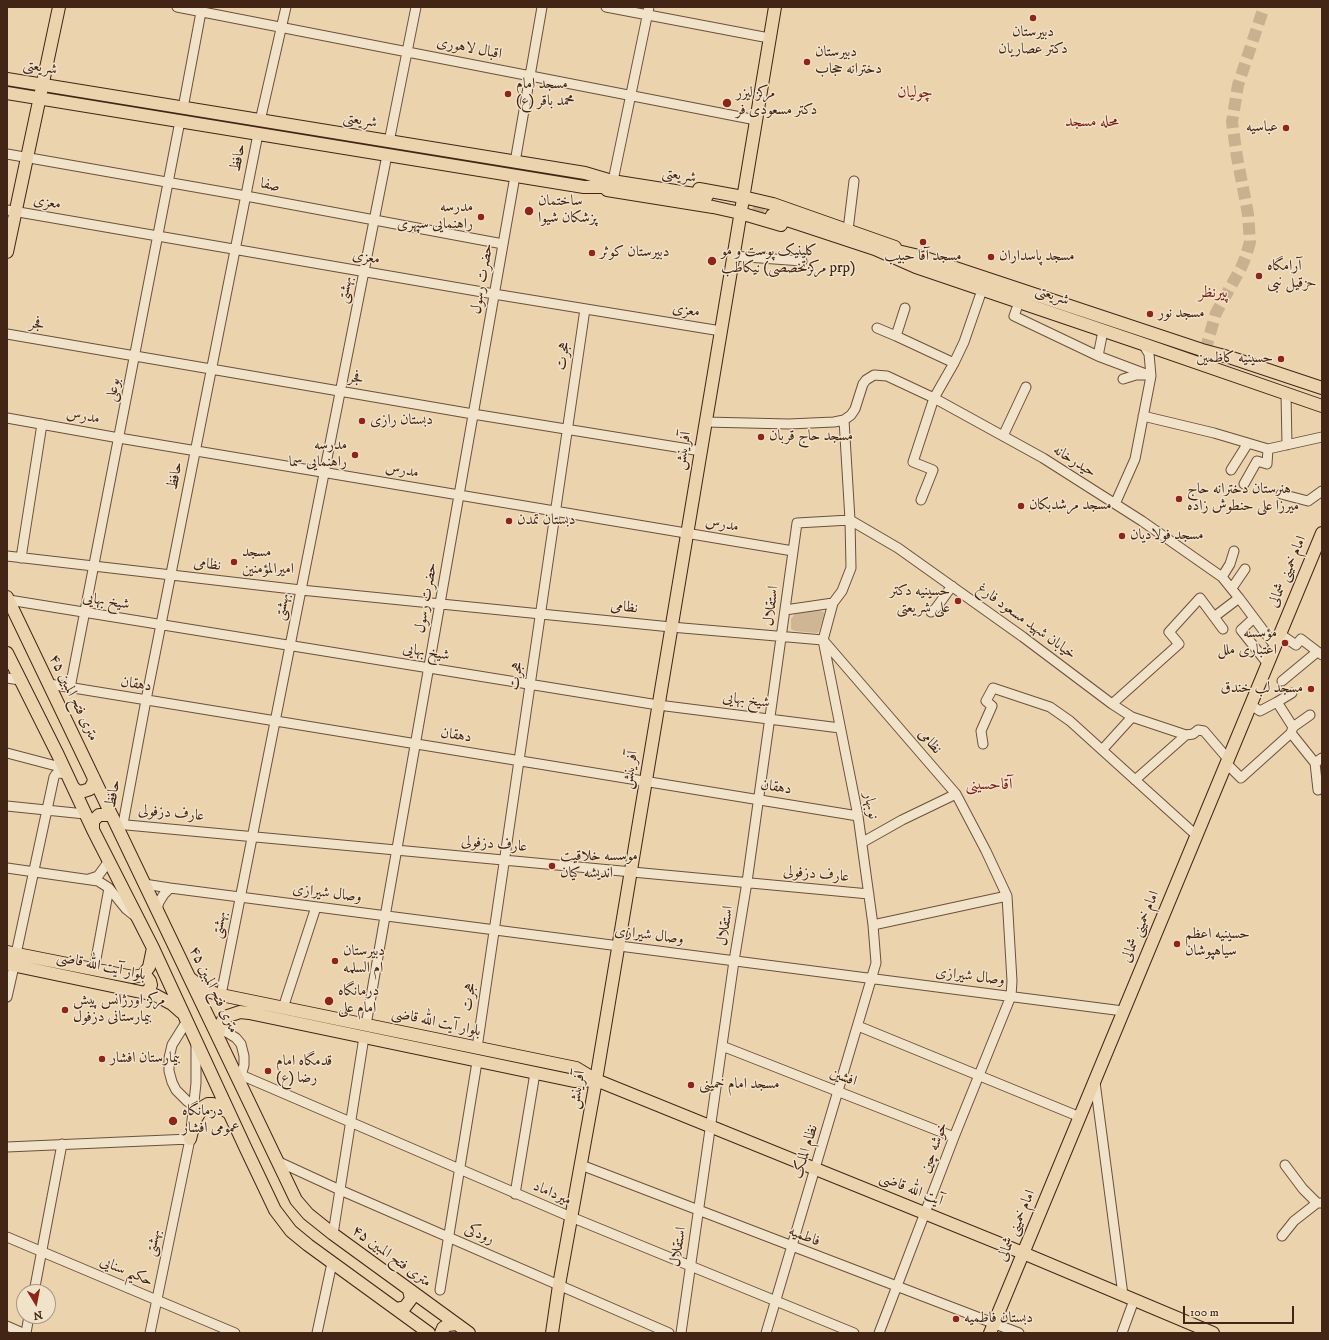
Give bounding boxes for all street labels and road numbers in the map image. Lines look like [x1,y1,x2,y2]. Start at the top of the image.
street label: اقبال لاهوری [435,34,503,64]
street label: شریعتی [22,56,58,80]
street label: شریعتی [342,109,378,133]
street label: حافظ [227,142,251,174]
street label: شریعتی [661,164,697,188]
street label: صفا [259,175,281,197]
street label: معزی [32,192,62,214]
street label: حضرت رسول [468,242,498,316]
street label: معزی [351,247,381,269]
street label: بهشتی [335,275,357,305]
street label: شریعتی [1033,282,1071,310]
street label: معزی [671,300,701,322]
street label: فجر [28,315,46,335]
street label: هجرت [553,341,575,371]
street label: فجر [347,369,365,389]
street label: بوعلی [103,377,125,403]
street label: مدرس [65,405,101,429]
street label: آفرینش [672,430,696,472]
street label: حیدرخانه [1049,442,1099,482]
street label: مدرس [384,459,420,483]
street label: حافظ [164,460,188,492]
street label: مدرس [704,513,740,537]
street label: امام خمینی شمالی [1265,534,1311,610]
street label: نظامی [192,554,222,576]
street label: حضرت رسول [412,561,442,635]
street label: خیابان شهید مسعود فارغ [973,580,1079,664]
street label: استقلال [761,585,783,627]
street label: شیخ بهایی [81,589,131,615]
street label: بهشتی [272,592,294,622]
street label: نظامی [609,598,639,618]
street label: شیخ بهایی [401,640,451,666]
street label: ۴۵ متری فتح المبین [44,652,102,744]
street label: هجرت [506,661,528,691]
street label: دهقان [119,674,153,696]
street label: شیخ بهایی [721,689,771,713]
street label: دهقان [439,725,473,747]
street label: نظامی [913,726,945,758]
street label: آفرینش [619,750,643,790]
street label: دهقان [759,777,793,799]
street label: حافظ [103,779,125,809]
street label: نوبهار [859,791,881,821]
street label: عارف دزفولی [137,802,205,826]
street label: عارف دزفولی [460,833,528,857]
street label: عارف دزفولی [782,863,850,887]
street label: وصال شیرازی [291,881,363,907]
street label: امام خمینی شمالی [1118,889,1164,965]
street label: استقلال [714,905,738,947]
street label: بهشتی [209,910,231,940]
street label: وصال شیرازی [613,923,685,949]
street label: ۴۵ متری فتح المبین [184,944,242,1036]
street label: بلوار آیت‌ الله قاضی [55,949,147,985]
street label: وصال شیرازی [934,964,1006,990]
street label: هجرت [459,982,481,1012]
street label: بلوار آیت الله قاضی [390,1005,482,1041]
street label: افشین [827,1065,859,1091]
street label: آفرینش [566,1069,590,1111]
street label: خوشه چین [917,1120,953,1176]
street label: نظام الملک [789,1123,823,1181]
street label: آیت الله قاضی [877,1169,945,1211]
street label: میرداماد [530,1178,574,1210]
street label: امام خمینی شمالی [994,1188,1040,1264]
street label: رودکی [461,1221,497,1249]
street label: ۴۵ متری فتح المبین [348,1222,434,1292]
street label: فاطمیه [786,1223,822,1251]
street label: استقلال [667,1226,691,1268]
street label: بهشتی [142,1228,166,1258]
street label: حکیم سنایی [97,1253,155,1291]

